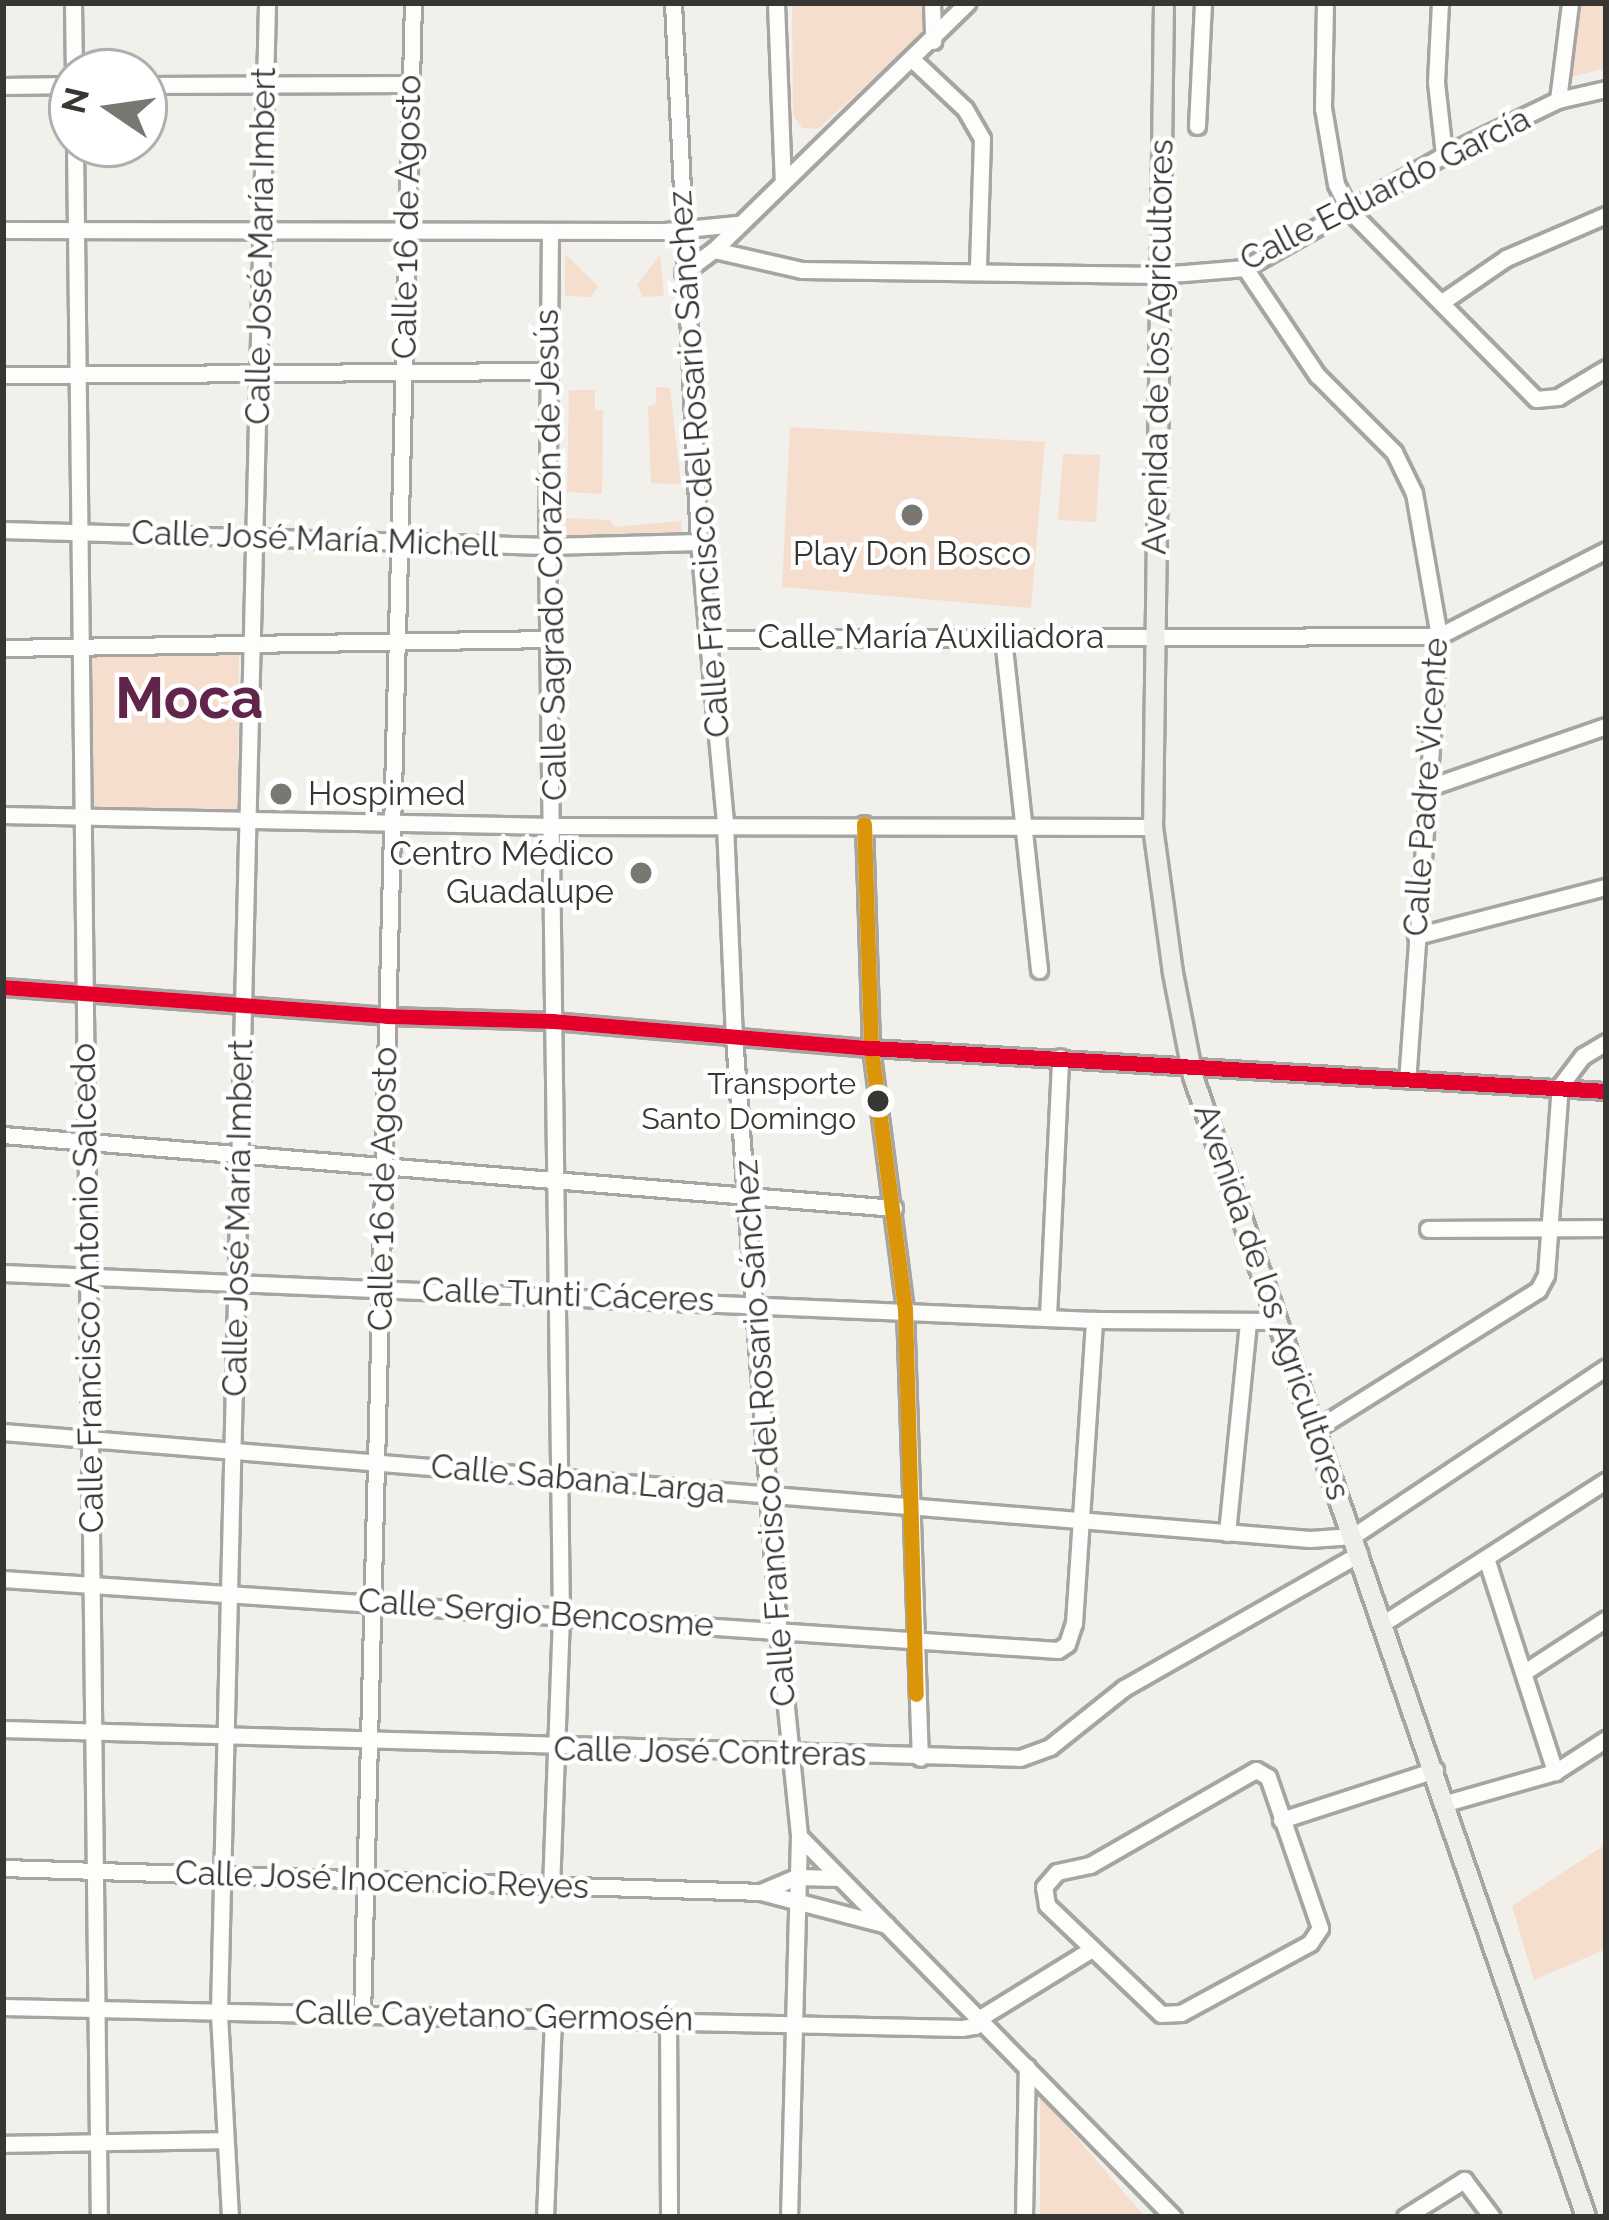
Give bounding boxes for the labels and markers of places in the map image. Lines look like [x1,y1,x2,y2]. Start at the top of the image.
marker: Play Don Bosco [899,502,925,528]
place label: Play Don Bosco [792,534,1032,574]
place label: Hospimed [308,774,465,814]
marker: Hospimed [265,778,297,810]
place label: Centro Médico Guadalupe [389,834,614,912]
marker: Centro Médico Guadalupe [625,857,657,889]
place label: Transporte Santo Domingo [642,1066,856,1136]
marker: Transporte Santo Domingo [867,1090,889,1112]

